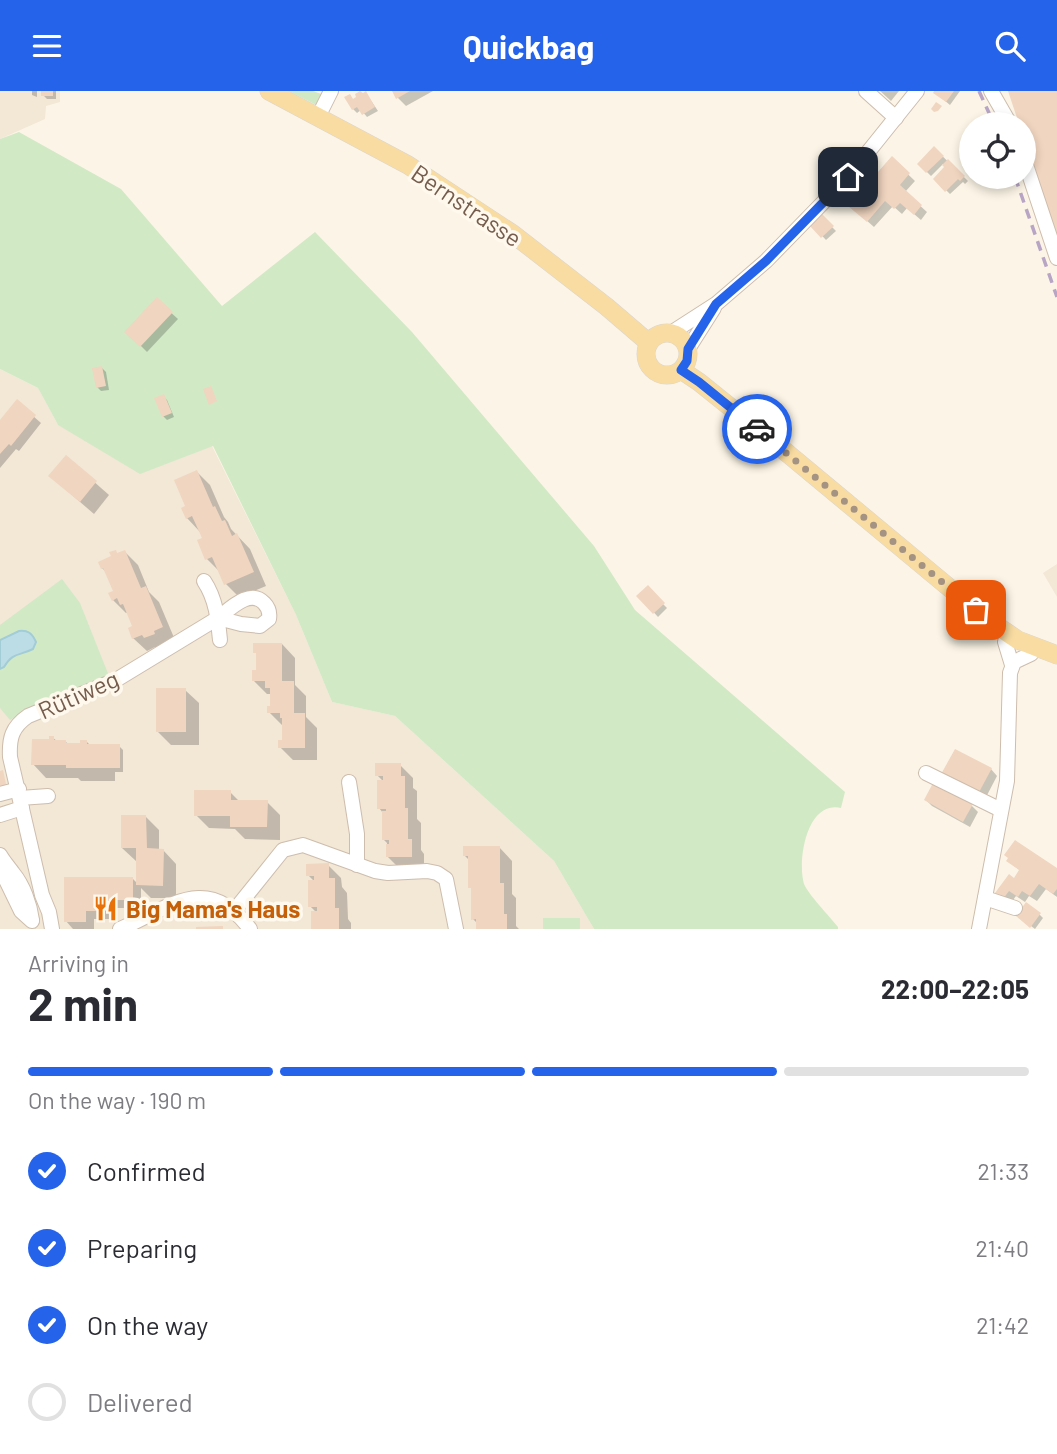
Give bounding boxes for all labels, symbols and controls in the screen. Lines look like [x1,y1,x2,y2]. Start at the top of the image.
icon: menu [28,27,66,65]
text: Quickbag [463,27,594,65]
icon: search [991,27,1029,65]
map controls [959,112,1036,189]
button: locate [959,112,1036,189]
pin [818,147,878,207]
street label: Bernstrasse [407,158,527,252]
icon: home [829,158,867,196]
courier [722,394,792,464]
icon: car [738,410,776,448]
pin [946,580,1006,640]
icon: bag [957,591,995,629]
street label: Rütiweg [33,663,123,725]
restaurant icon: Big Mama's Haus [92,894,120,922]
place label: Big Mama's Haus [126,894,300,923]
text: Arriving in [28,949,129,977]
text: 22:00–22:05 [881,973,1029,1004]
text: 2 min [28,975,138,1030]
text: On the way · 190 m [28,1086,206,1114]
icon: check [28,1152,66,1190]
text: Confirmed [87,1155,206,1186]
text: 21:33 [977,1157,1029,1185]
icon: check [28,1229,66,1267]
text: Preparing [87,1232,197,1263]
text: 21:40 [975,1234,1029,1262]
icon: check [28,1306,66,1344]
text: On the way [87,1309,208,1340]
text: 21:42 [976,1311,1029,1339]
text: Delivered [87,1386,193,1417]

